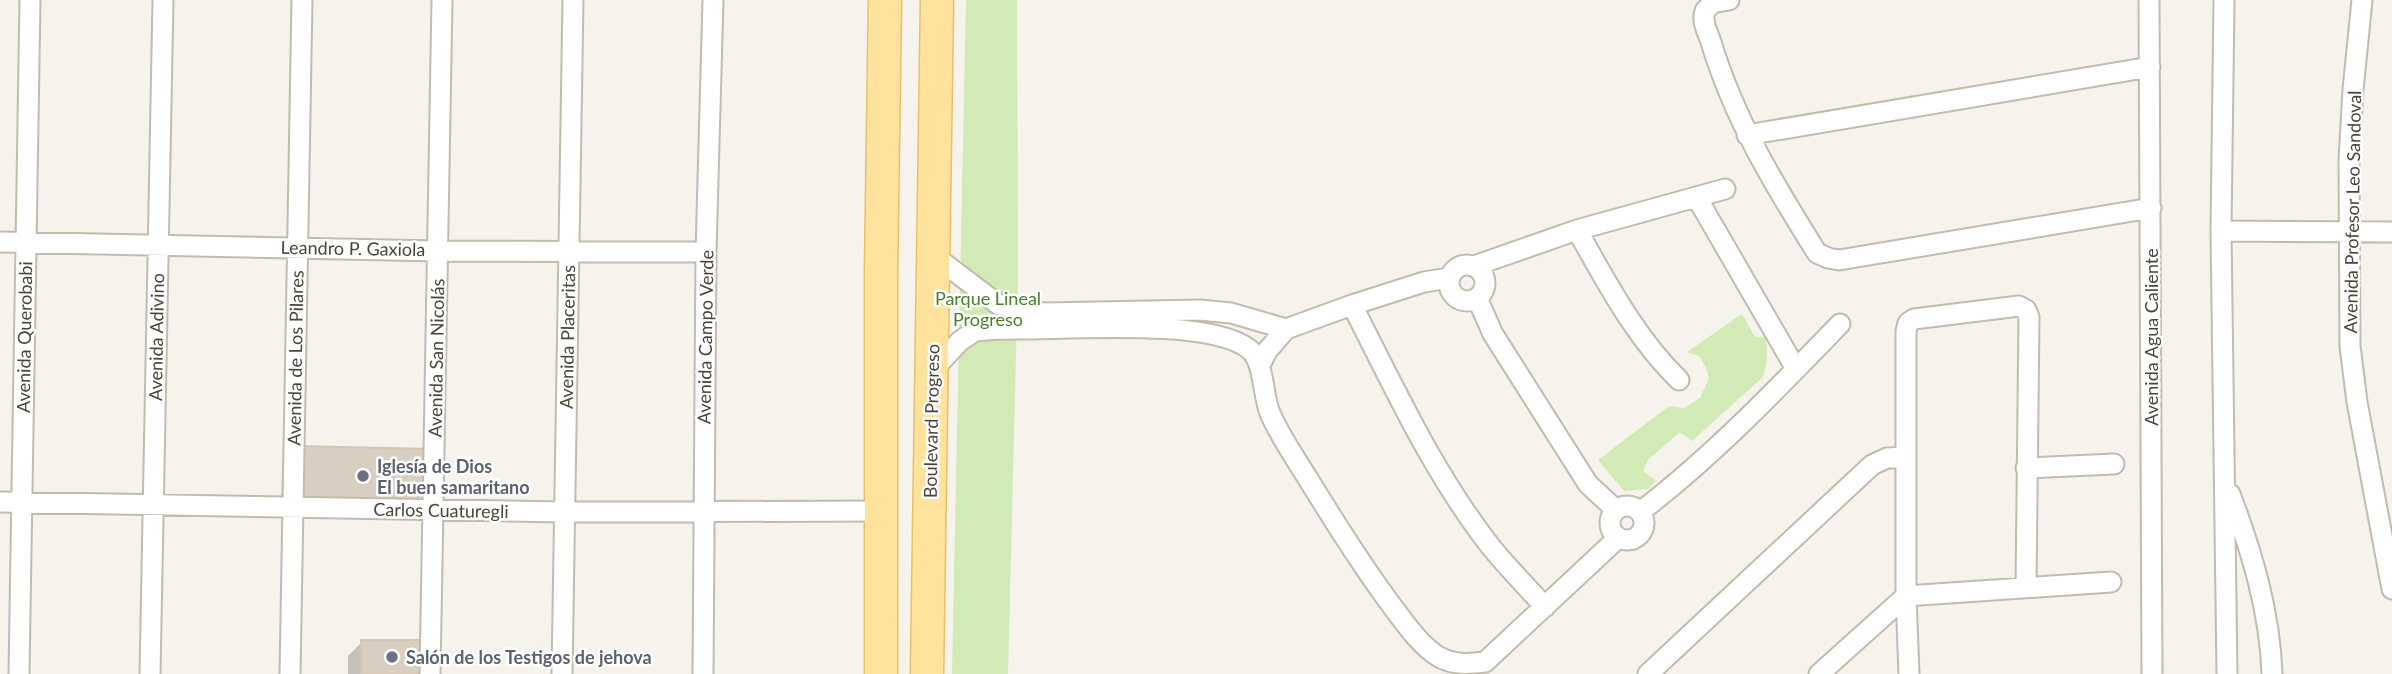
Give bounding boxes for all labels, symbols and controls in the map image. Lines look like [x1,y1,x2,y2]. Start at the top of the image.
street label: Avenida Profesor Leo Sandoval [2339,90,2365,334]
street label: Leandro P. Gaxiola [280,236,426,260]
street label: Avenida Agua Caliente [2140,248,2162,426]
street label: Avenida Campo Verde [692,250,718,424]
street label: Avenida Querobabi [12,261,36,413]
street label: Avenida Placeritas [555,265,579,409]
street label: Avenida de Los Pilares [282,270,308,446]
street label: Avenida Adivino [144,273,168,401]
street label: Avenida San Nicolás [424,278,448,438]
park label: Parque Lineal Progreso [935,287,1041,330]
street label: Boulevard Progreso [919,344,943,498]
place label: Iglesía de Dios El buen samaritano [377,455,530,498]
marker: Iglesía de Dios El buen samaritano [355,468,371,484]
street label: Carlos Cuaturegli [373,498,509,522]
place label: Salón de los Testigos de jehova [406,646,652,668]
marker: Salón de los Testigos de jehova [384,649,400,665]

